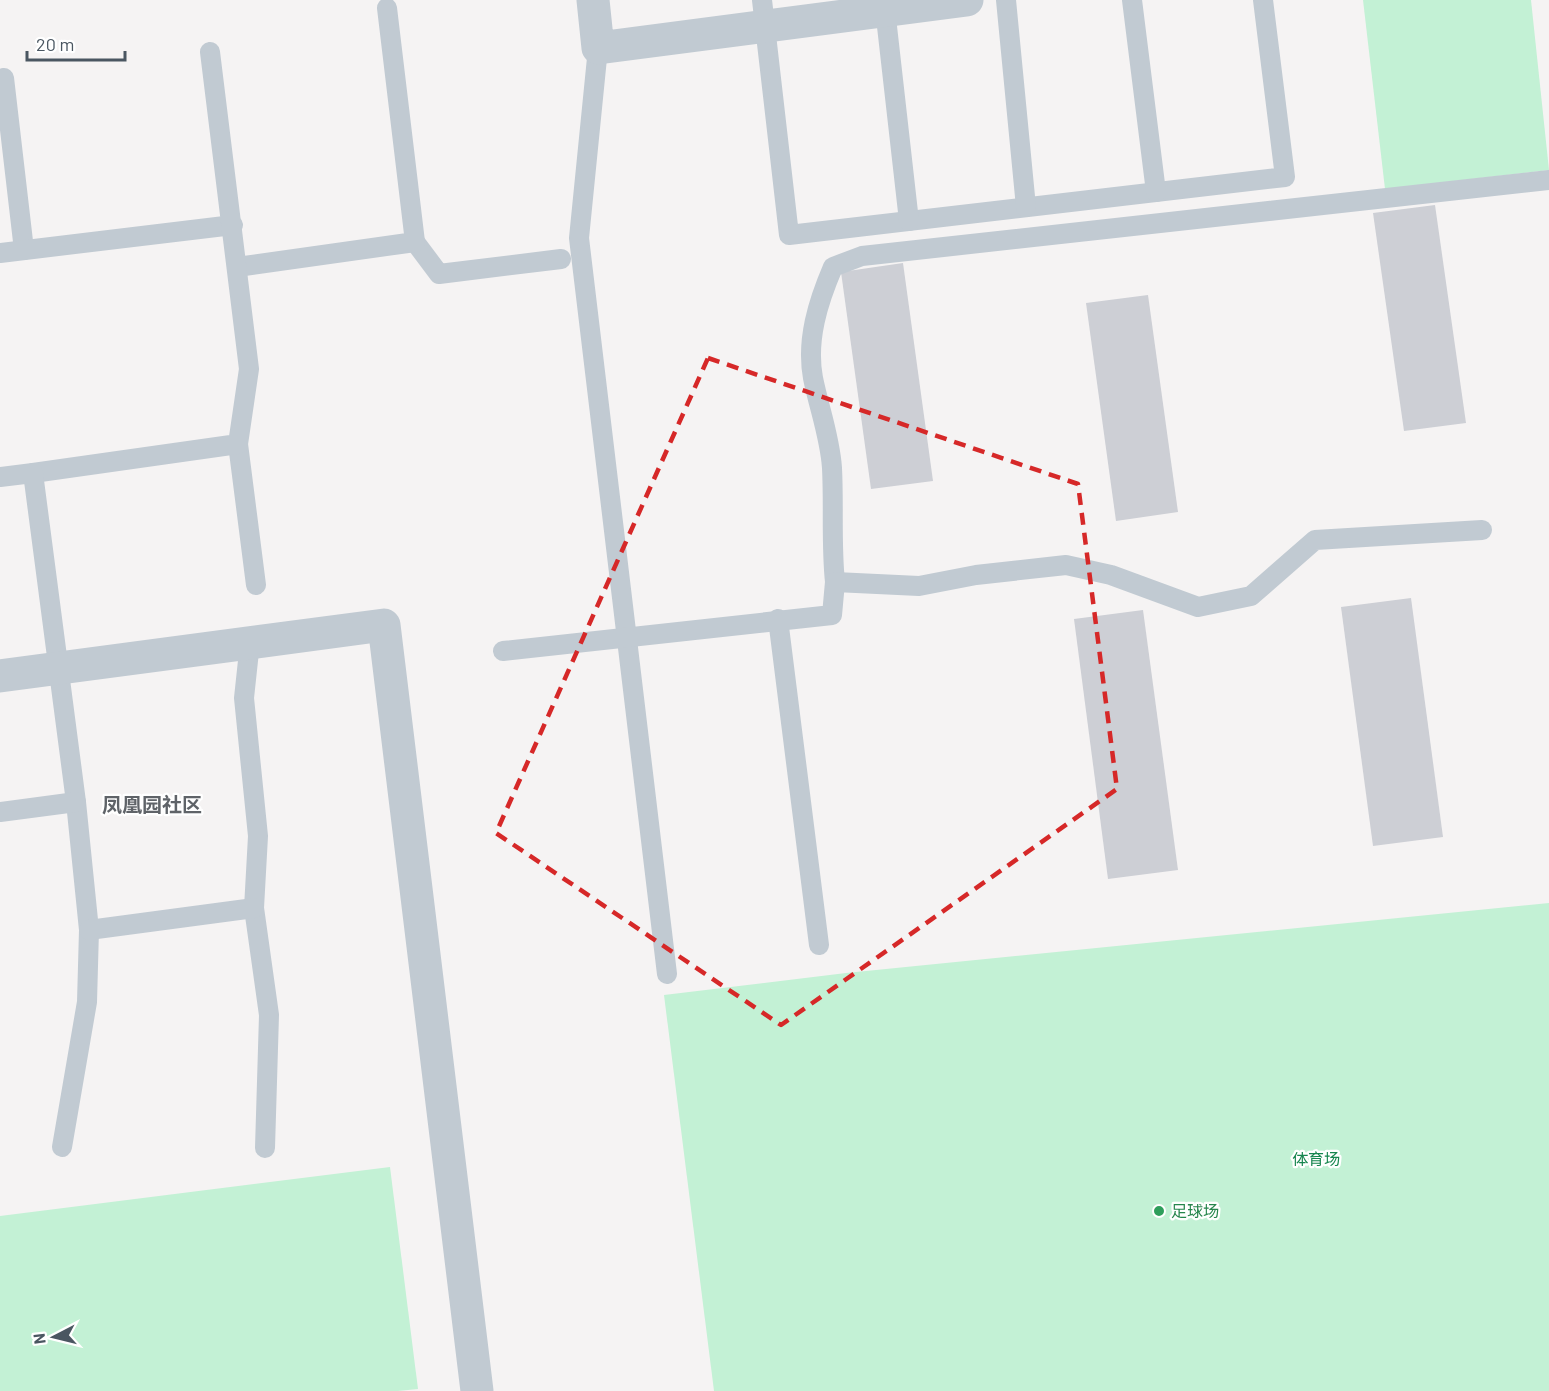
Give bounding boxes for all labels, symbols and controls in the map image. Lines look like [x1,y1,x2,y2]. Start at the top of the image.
scale bar [27,24,124,62]
text: 20 m [36,33,74,55]
district label: 凤凰园社区 [102,792,202,816]
park label: 体育场 [1292,1149,1340,1168]
place label: 足球场 [1171,1201,1219,1220]
marker: 足球场 [1152,1204,1166,1218]
north arrow [24,1307,84,1367]
text: N [29,1332,49,1345]

